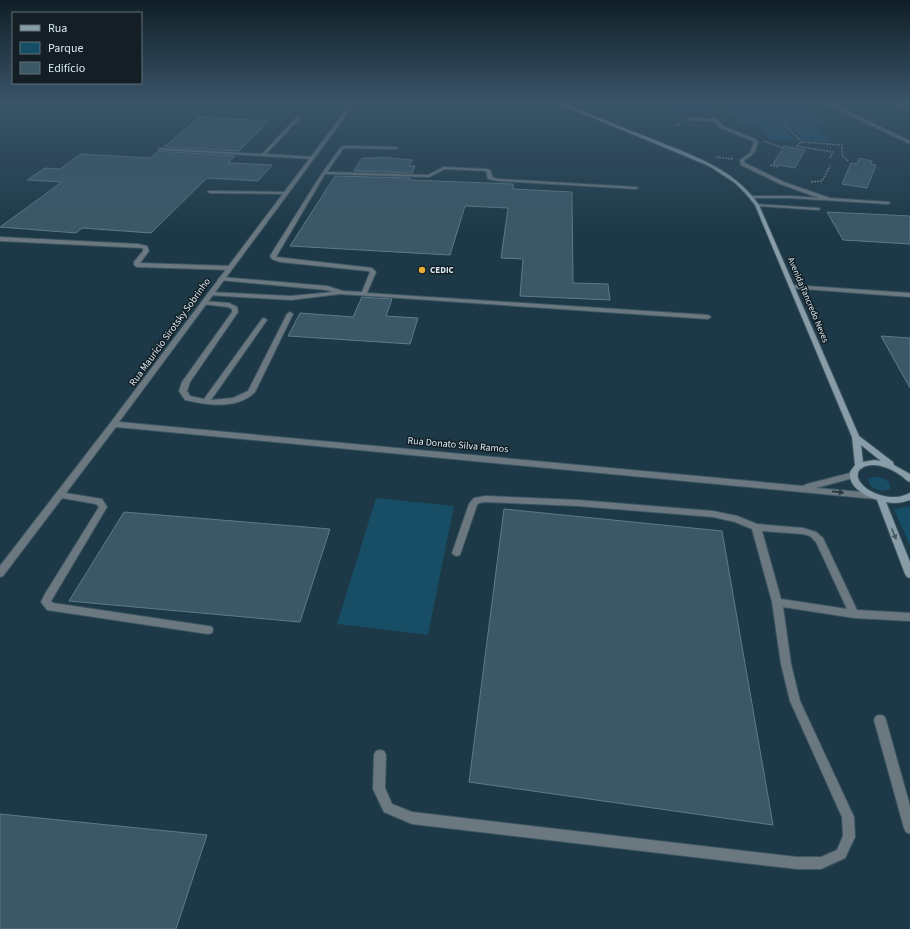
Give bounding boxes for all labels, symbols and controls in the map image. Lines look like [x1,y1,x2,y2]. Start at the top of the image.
legend [12,12,142,84]
text: Rua [48,20,67,37]
text: Parque [48,40,84,57]
text: Edifício [48,60,85,77]
street label: Avenida Tancredo Neves [784,255,832,345]
place label: CEDIC [430,264,455,277]
marker: CEDIC [417,265,427,275]
street label: Rua Maurício Sirotsky Sobrinho [126,275,214,389]
street label: Rua Donato Silva Ramos [407,434,509,456]
one-way arrow [832,489,844,495]
one-way arrow [891,529,897,541]

